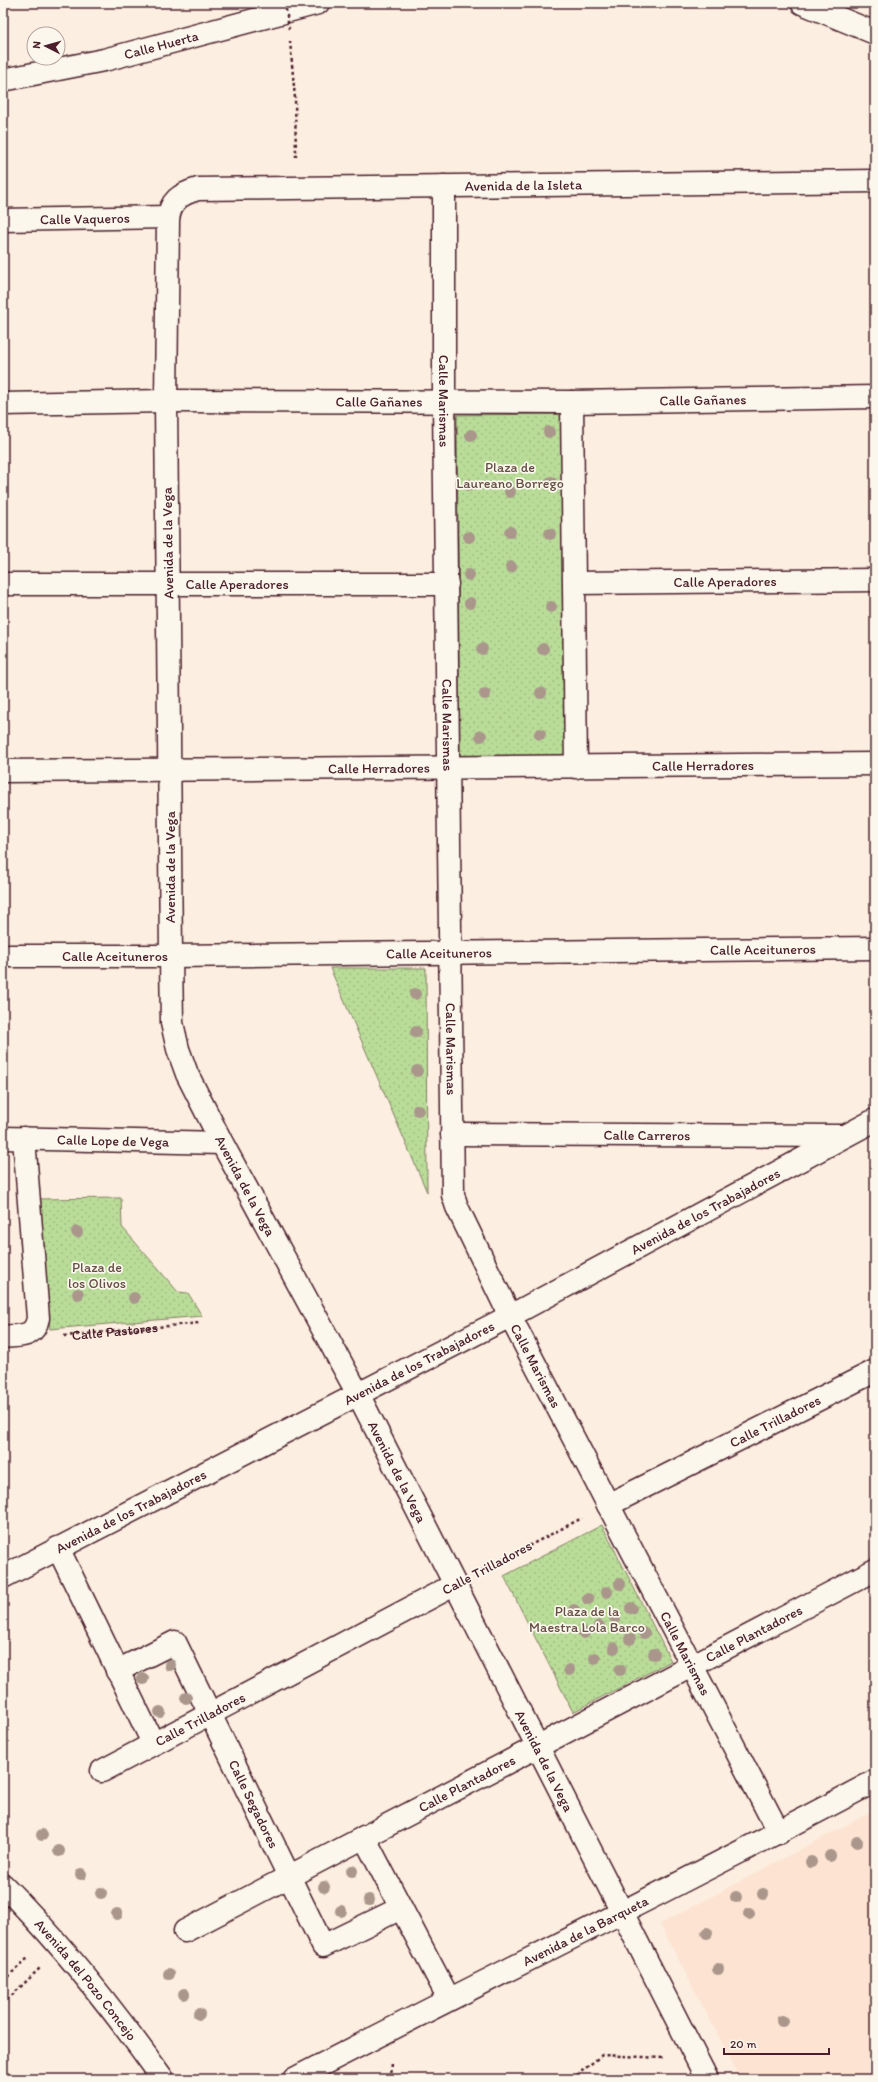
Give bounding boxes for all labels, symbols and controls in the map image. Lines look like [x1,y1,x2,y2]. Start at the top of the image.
north arrow [26,26,66,66]
street label: Calle Huerta [122,27,200,63]
text: N [30,41,43,49]
street label: Avenida de la Isleta [465,176,583,194]
street label: Calle Vaqueros [40,209,130,228]
street label: Calle Marismas [435,355,453,447]
street label: Calle Gañanes [659,391,747,409]
street label: Calle Gañanes [335,393,423,410]
park label: Plaza de Laureano Borrego [456,459,564,492]
street label: Avenida de la Vega [159,486,177,599]
street label: Calle Aperadores [673,572,777,591]
street label: Calle Aperadores [185,576,289,593]
street label: Calle Marismas [439,679,457,771]
street label: Calle Herradores [652,756,754,774]
street label: Calle Herradores [328,759,430,777]
street label: Avenida de la Vega [162,810,179,923]
street label: Calle Aceituneros [710,940,816,958]
street label: Calle Aceituneros [386,944,492,962]
street label: Calle Aceituneros [62,948,168,965]
street label: Calle Marismas [442,1003,460,1095]
street label: Calle Carreros [604,1126,690,1144]
street label: Calle Lope de Vega [57,1131,170,1150]
street label: Avenida de la Vega [211,1133,279,1240]
street label: Avenida de los Trabajadores [628,1164,783,1258]
park label: Plaza de los Olivos [68,1259,126,1292]
street label: Avenida de los Trabajadores [341,1317,497,1409]
street label: Calle Pastores [71,1319,159,1344]
street label: Calle Marismas [507,1321,565,1411]
street label: Calle Trilladores [727,1391,823,1451]
street label: Avenida de la Vega [364,1418,430,1526]
street label: Avenida de los Trabajadores [53,1465,209,1557]
street label: Calle Trilladores [439,1537,535,1599]
street label: Calle Plantadores [702,1601,805,1666]
park label: Plaza de la Maestra Lola Barco [529,1603,645,1636]
street label: Calle Marismas [657,1608,714,1698]
street label: Calle Trilladores [152,1688,248,1750]
street label: Avenida de la Vega [511,1707,577,1815]
street label: Calle Plantadores [415,1751,518,1816]
street label: Calle Segadores [225,1757,283,1851]
street label: Avenida de la Barqueta [520,1892,652,1970]
street label: Avenida del Pozo Concejo [31,1915,141,2044]
scale bar [724,2030,829,2056]
text: 20 m [730,2037,757,2051]

